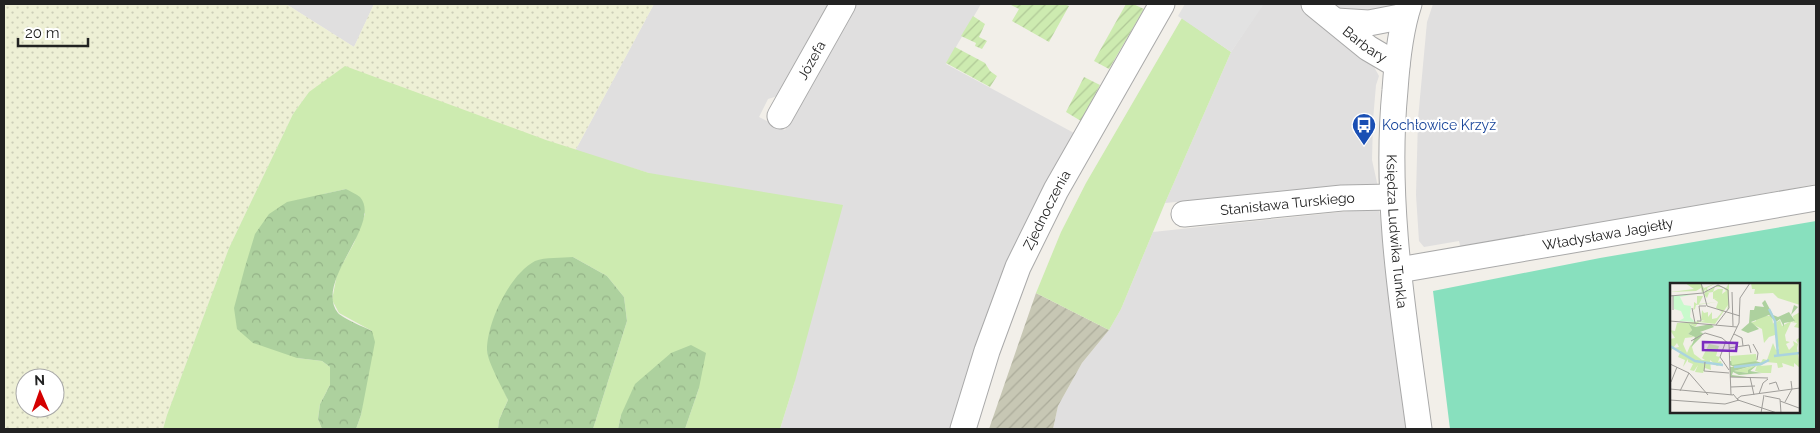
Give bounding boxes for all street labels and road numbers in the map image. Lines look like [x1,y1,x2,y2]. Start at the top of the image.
street label: Barbary [1340,23,1390,66]
street label: Józefa [794,38,829,82]
street label: Księdza Ludwika Tunkla [1384,154,1411,309]
street label: Zjednoczenia [1020,167,1074,252]
street label: Stanisława Turskiego [1219,190,1355,218]
street label: Władysława Jagiełły [1541,215,1675,253]

